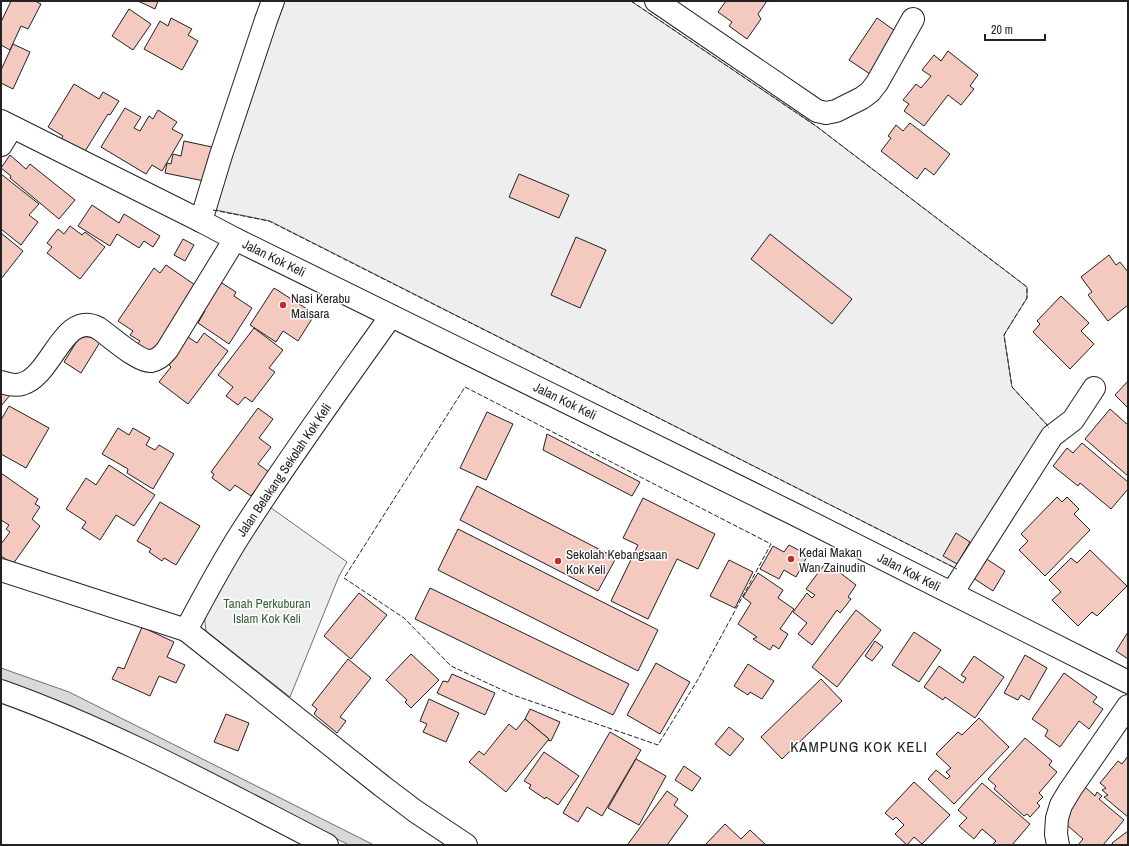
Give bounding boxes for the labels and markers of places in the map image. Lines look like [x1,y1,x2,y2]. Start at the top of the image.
place label: Nasi Kerabu Maisara [291,290,350,322]
marker: Nasi Kerabu Maisara [278,300,288,310]
place label: Kedai Makan Wan Zainudin [799,544,866,576]
place label: Sekolah Kebangsaan Kok Keli [566,546,667,578]
marker: Kedai Makan Wan Zainudin [786,554,796,564]
marker: Sekolah Kebangsaan Kok Keli [553,556,563,566]

